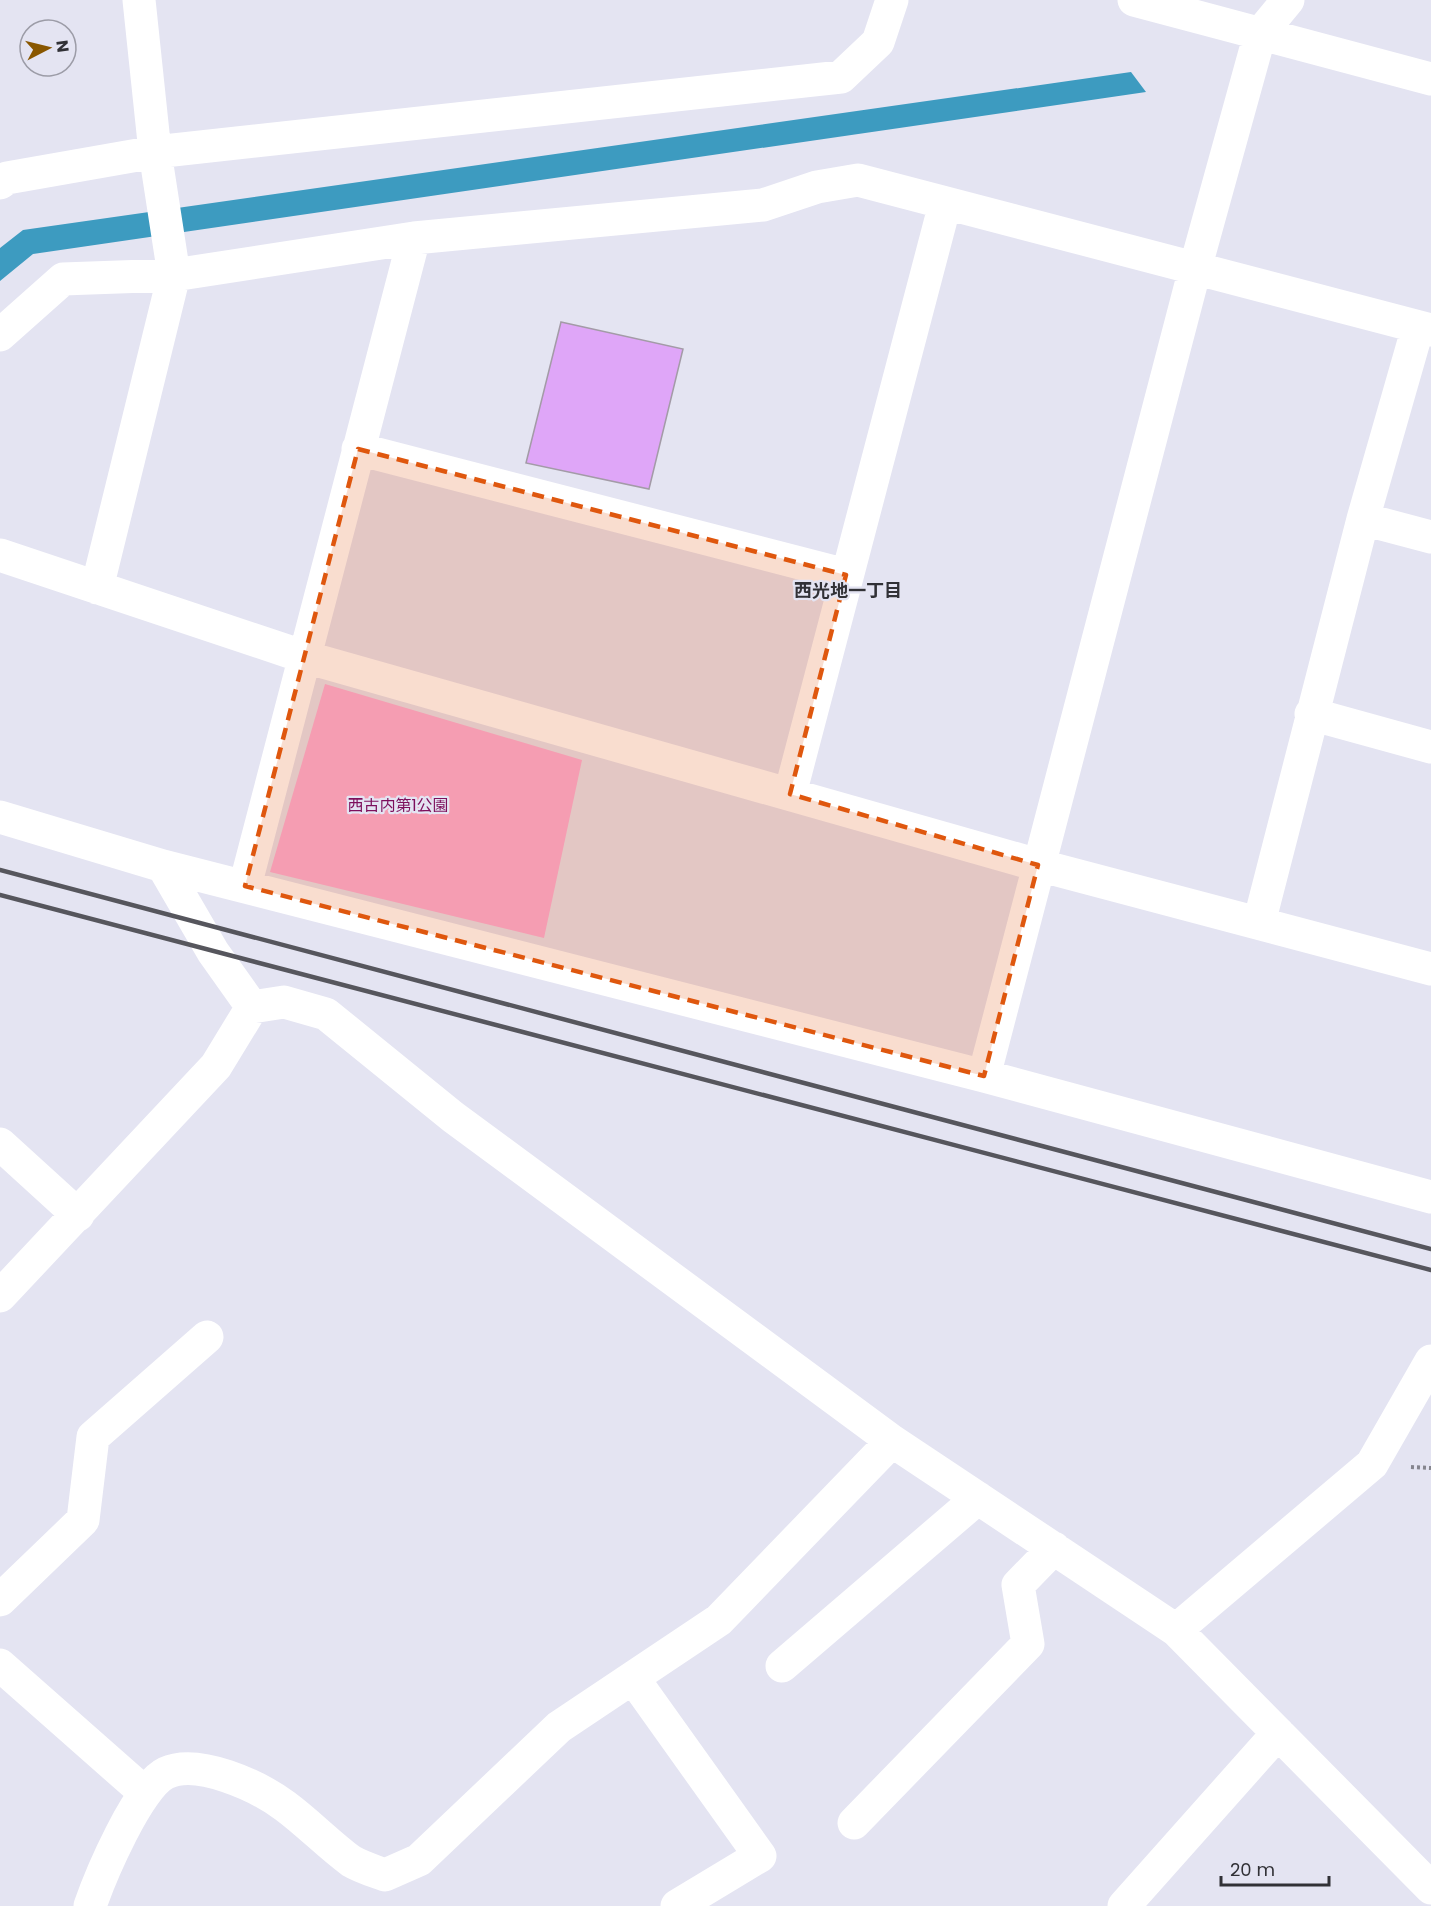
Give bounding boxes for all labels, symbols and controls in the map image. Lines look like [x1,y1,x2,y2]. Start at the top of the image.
north arrow [18,18,78,78]
text: N [50,39,75,54]
district label: 西光地一丁目 [794,578,902,603]
park label: 西古内第1公園 [347,794,449,817]
scale bar [1221,1849,1329,1887]
text: 20 m [1230,1857,1275,1882]

